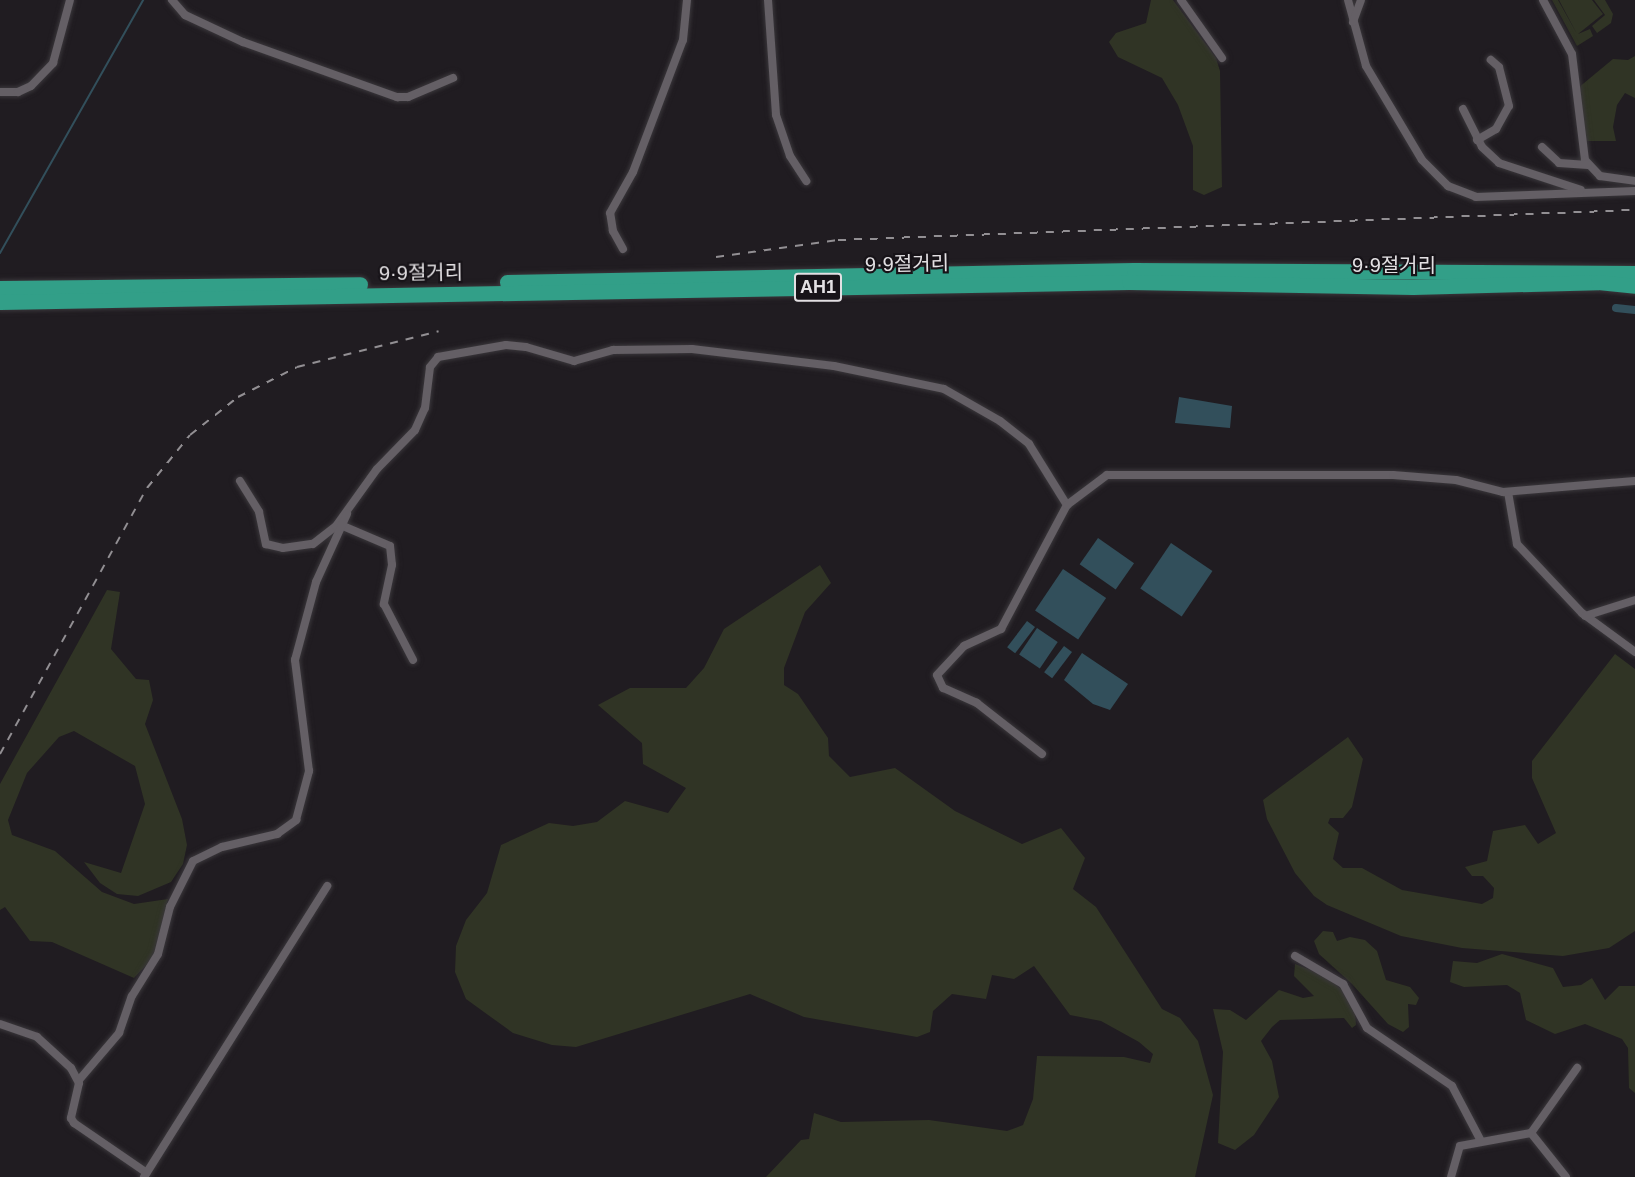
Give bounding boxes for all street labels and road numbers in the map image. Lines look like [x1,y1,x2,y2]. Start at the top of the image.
street label: 9·9절거리 [865,251,949,277]
street label: 9·9절거리 [1352,253,1436,277]
street label: 9·9절거리 [379,260,463,286]
road number: AH1 [792,272,844,302]

